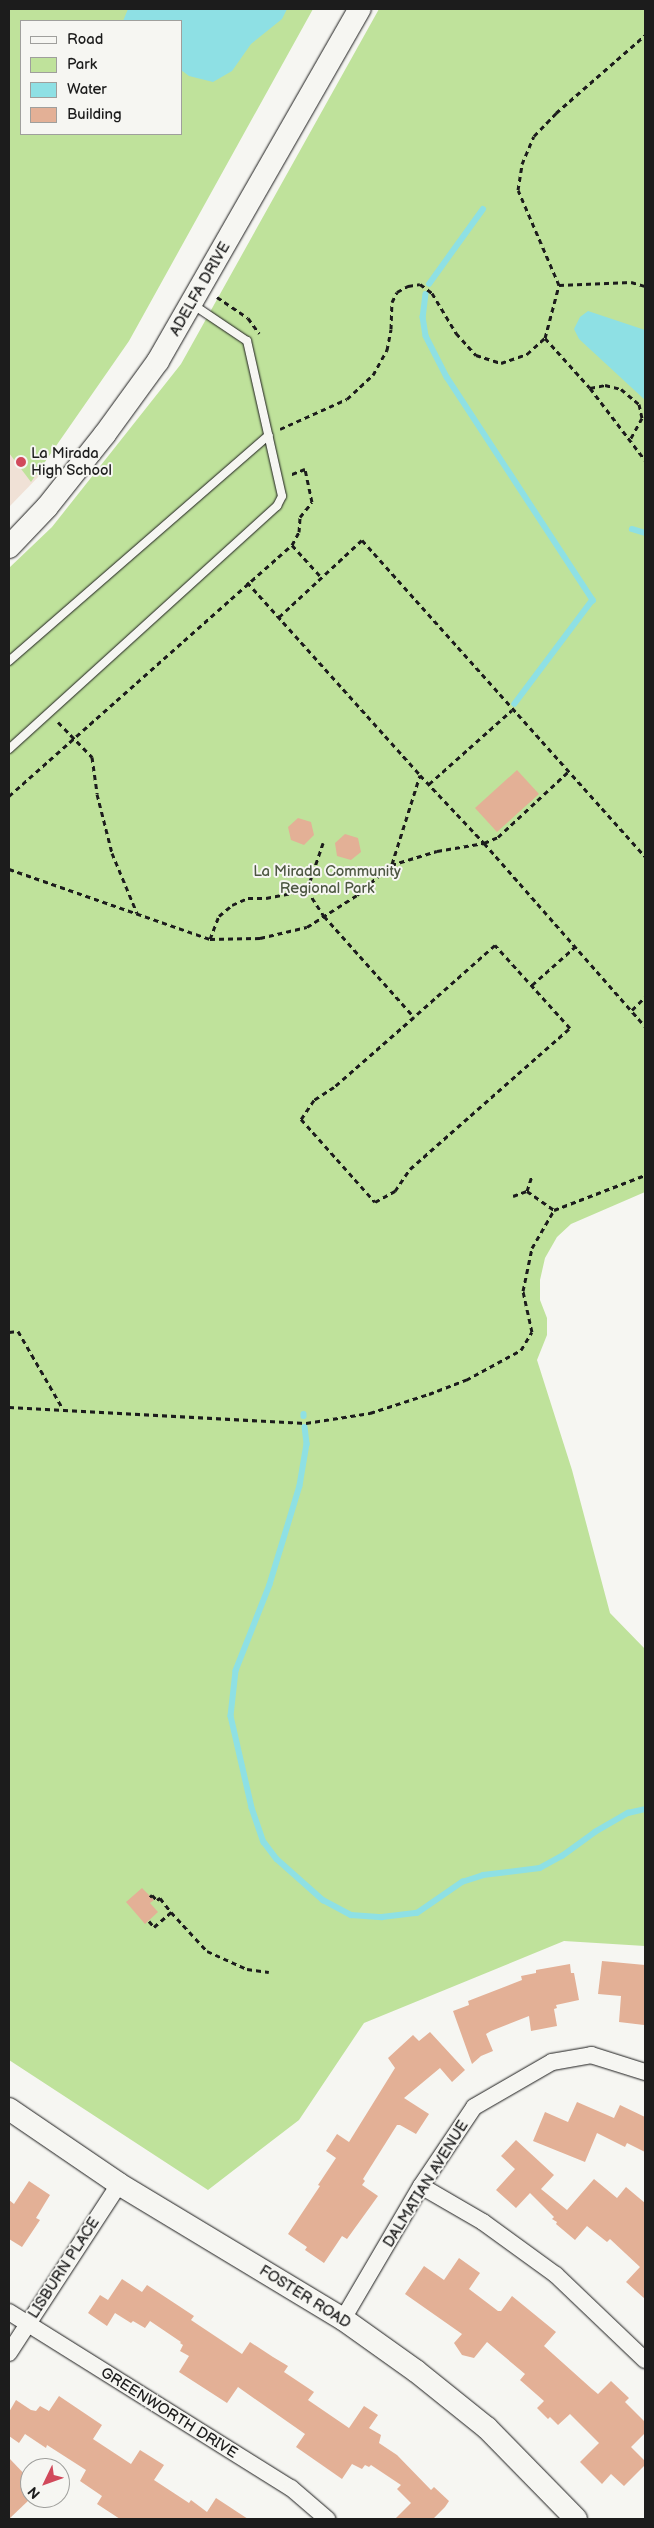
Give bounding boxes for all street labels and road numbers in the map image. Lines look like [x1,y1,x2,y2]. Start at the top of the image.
street label: ADELFA DRIVE [166,239,234,339]
street label: DALMATIAN AVENUE [380,2117,472,2251]
street label: LISBURN PLACE [25,2214,103,2322]
street label: FOSTER ROAD [256,2262,354,2332]
street label: GREENWORTH DRIVE [97,2364,241,2462]

